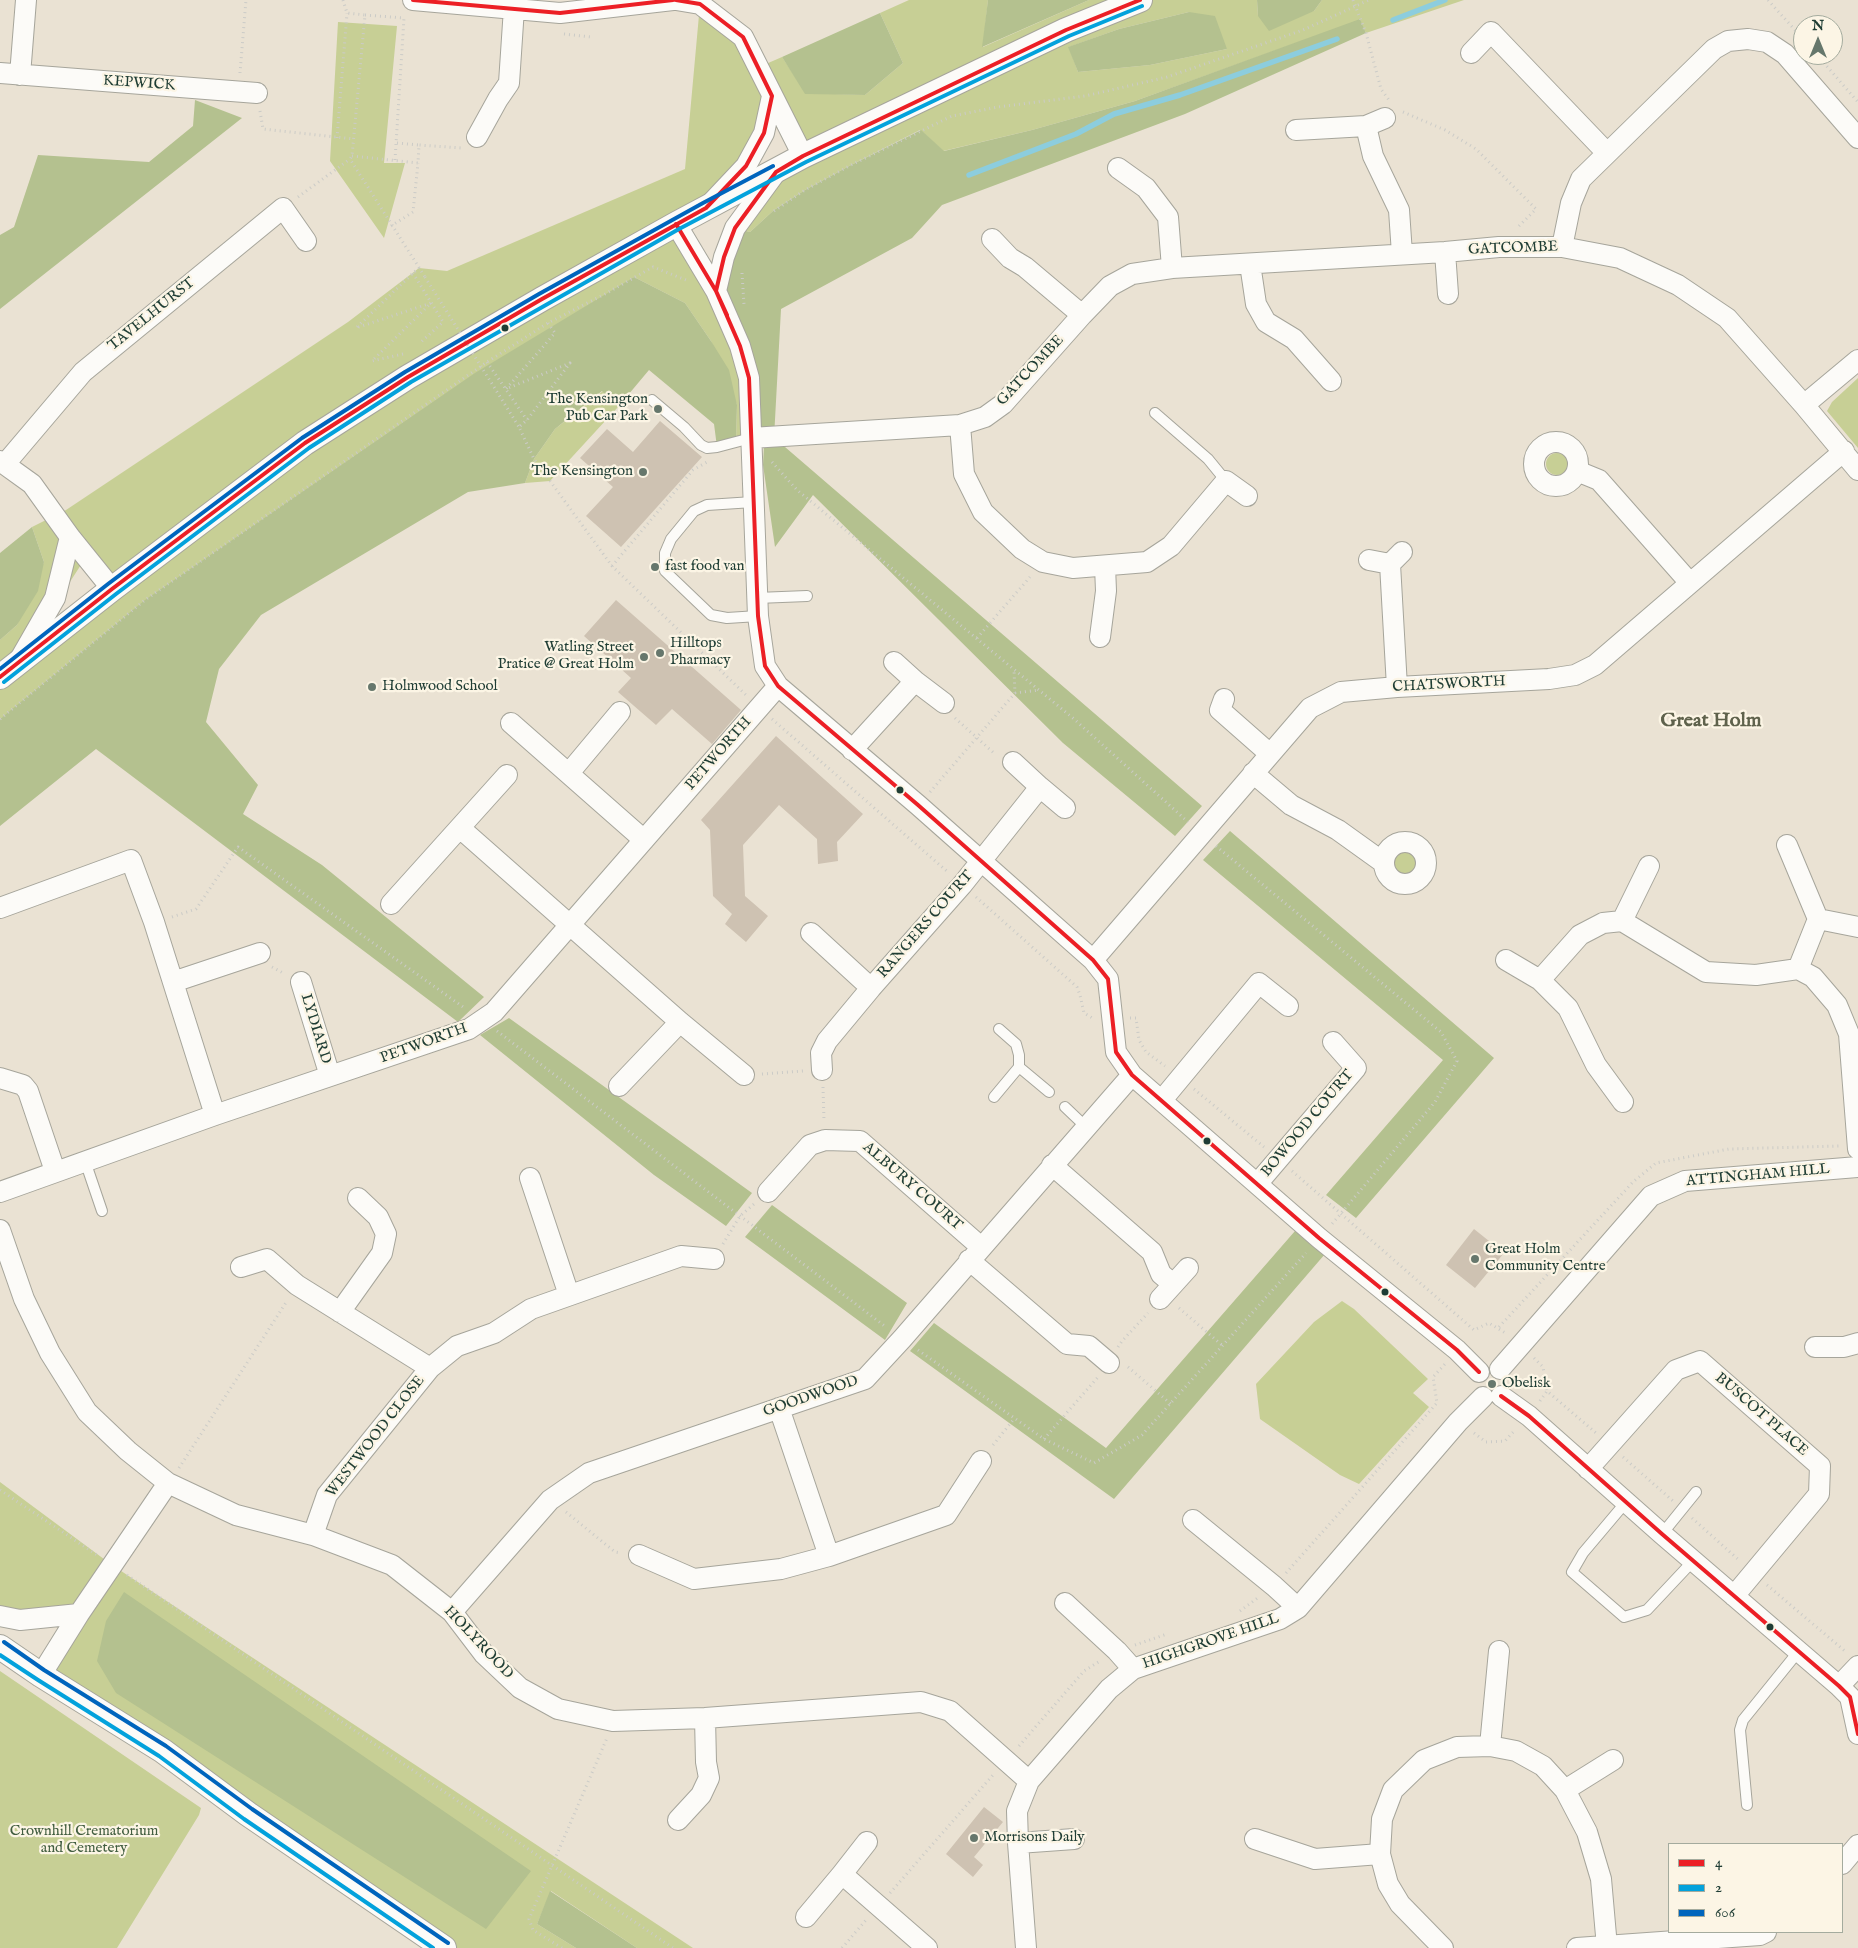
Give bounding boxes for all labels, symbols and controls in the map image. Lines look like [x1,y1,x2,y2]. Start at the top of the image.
north arrow [1793,15,1843,65]
text: N [1812,17,1824,35]
street label: KEPWICK [102,73,176,95]
street label: GATCOMBE [1468,238,1558,260]
street label: TAVELHURST [105,275,199,355]
unlabelled marker [500,323,510,333]
street label: GATCOMBE [994,332,1068,410]
place label: The Kensington Pub Car Park [547,391,648,426]
marker: The Kensington Pub Car Park [652,403,664,415]
place label: The Kensington [532,463,633,481]
marker: The Kensington [637,466,649,478]
place label: fast food van [665,558,745,576]
marker: fast food van [649,561,661,573]
place label: Hilltops Pharmacy [670,635,731,670]
place label: Watling Street Pratice @ Great Holm [498,639,634,674]
marker: Hilltops Pharmacy [654,647,666,659]
marker: Watling Street Pratice @ Great Holm [638,651,650,663]
street label: CHATSWORTH [1392,673,1506,697]
place label: Holmwood School [382,678,498,696]
marker: Holmwood School [366,681,378,693]
district label: Great Holm [1661,710,1761,734]
street label: PETWORTH [682,714,756,794]
unlabelled marker [895,785,905,795]
street label: RANGERS COURT [874,868,978,982]
street label: LYDIARD [296,992,334,1066]
street label: PETWORTH [378,1020,470,1068]
street label: BOWOOD COURT [1258,1067,1358,1181]
unlabelled marker [1202,1136,1212,1146]
street label: ALBURY COURT [859,1139,965,1235]
street label: ATTINGHAM HILL [1686,1161,1830,1191]
place label: Great Holm Community Centre [1485,1241,1606,1276]
marker: Great Holm Community Centre [1469,1253,1481,1265]
unlabelled marker [1380,1287,1390,1297]
street label: BUSCOT PLACE [1711,1370,1811,1460]
street label: GOODWOOD [761,1372,861,1422]
street label: WESTWOOD CLOSE [323,1373,429,1501]
place label: Obelisk [1502,1375,1551,1393]
marker: Obelisk [1486,1378,1498,1390]
street label: HOLYROOD [440,1603,516,1683]
street label: HIGHGROVE HILL [1140,1610,1282,1674]
unlabelled marker [1765,1622,1775,1632]
park label: Crownhill Crematorium and Cemetery [10,1823,158,1858]
place label: Morrisons Daily [984,1829,1085,1847]
marker: Morrisons Daily [968,1832,980,1844]
legend [1668,1843,1843,1933]
text: 4 [1715,1853,1722,1872]
text: 2 [1715,1878,1722,1897]
text: 606 [1715,1903,1735,1922]

